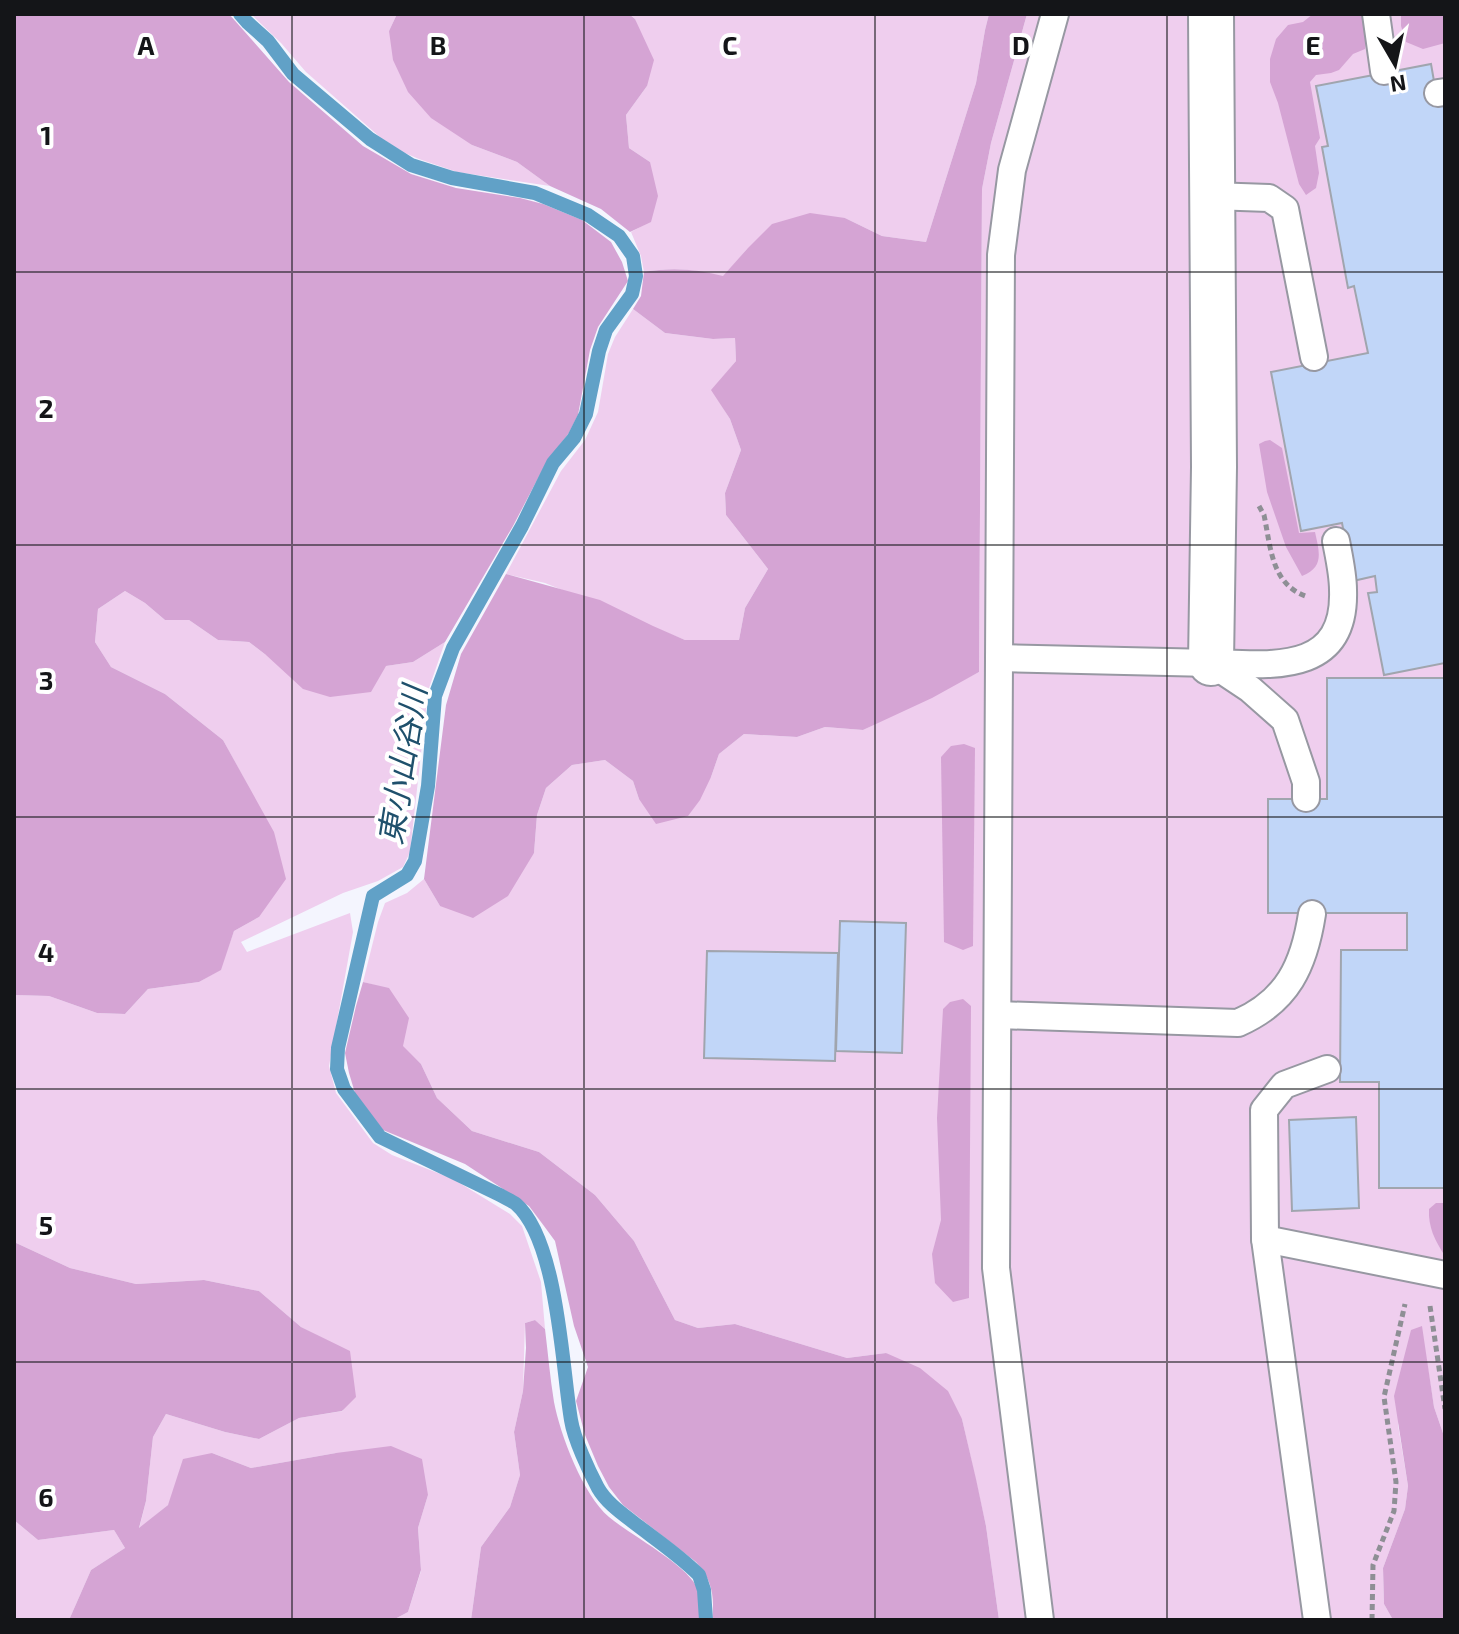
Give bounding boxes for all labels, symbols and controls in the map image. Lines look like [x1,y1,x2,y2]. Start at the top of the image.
north arrow [1355,24,1435,104]
text: A [138,29,155,60]
text: B [430,29,446,60]
text: C [722,29,738,60]
text: D [1012,29,1030,60]
text: E [1305,29,1321,60]
text: N [1388,71,1408,99]
text: 1 [40,119,52,150]
text: 2 [38,392,54,423]
text: 3 [39,664,53,695]
water label: 東小山谷川 [370,680,433,847]
text: 4 [38,936,54,967]
text: 5 [39,1209,53,1240]
text: 6 [38,1481,54,1512]

